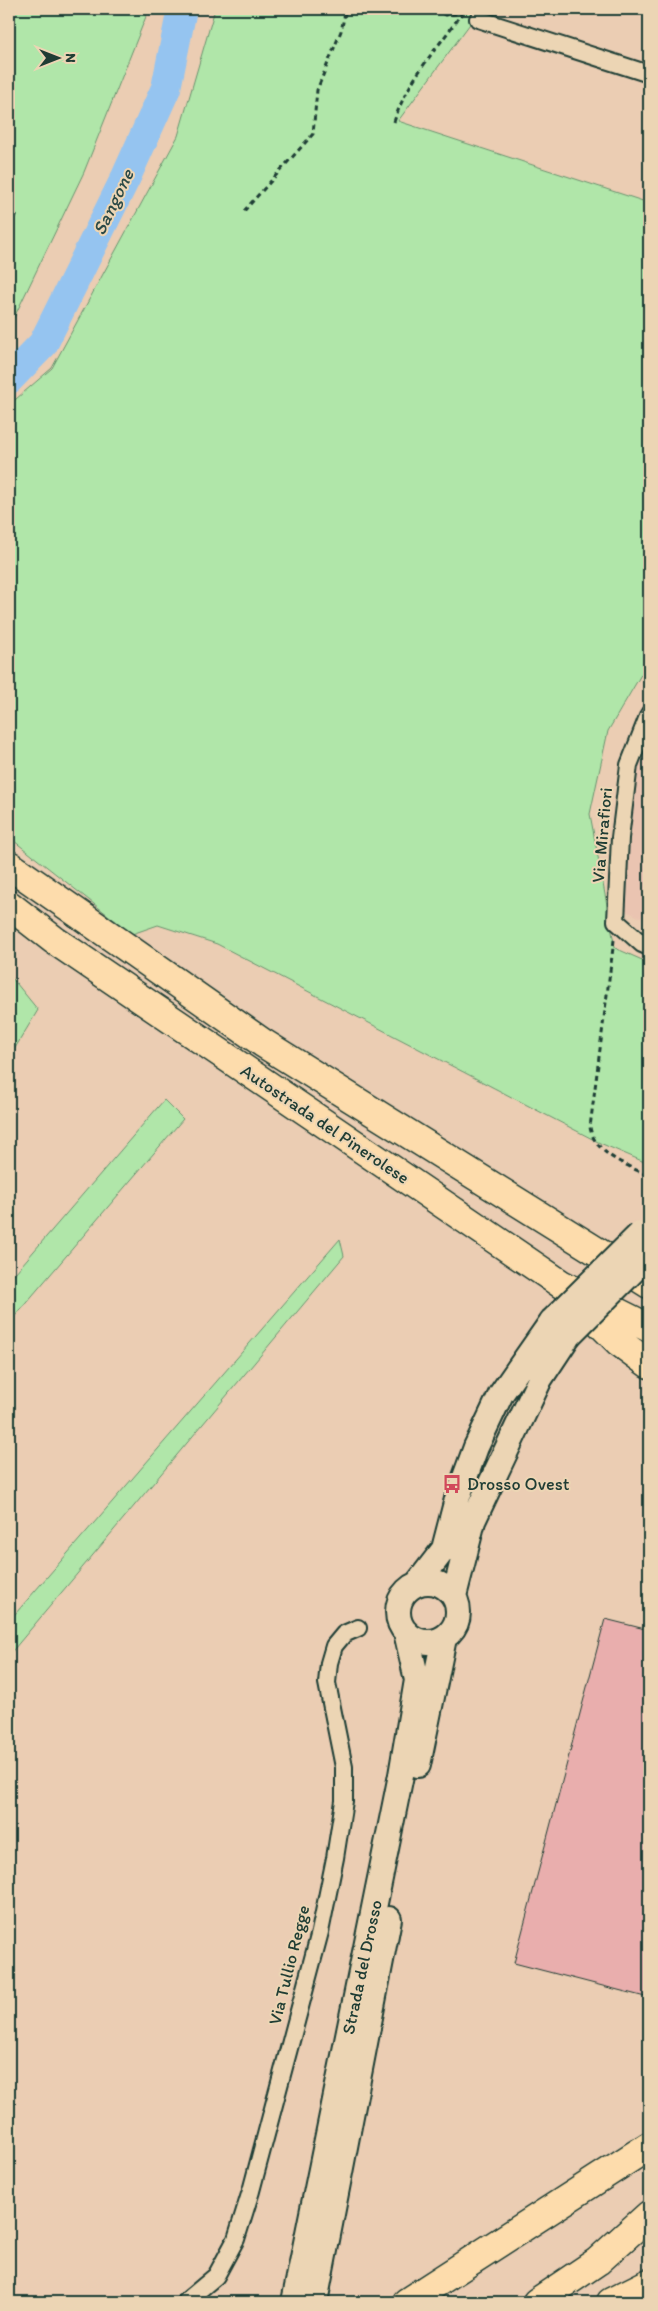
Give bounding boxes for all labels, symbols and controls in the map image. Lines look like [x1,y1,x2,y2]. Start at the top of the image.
north arrow [32,32,82,82]
text: N [62,53,79,63]
water label: Sangone [87,165,139,239]
street label: Via Mirafiori [587,786,617,884]
street label: Autostrada del Pinerolese [236,1059,414,1189]
bus stop icon: Drosso Ovest [441,1473,463,1495]
place label: Drosso Ovest [467,1473,570,1495]
street label: Strada del Drosso [337,1898,387,2036]
street label: Via Tullio Regge [263,1903,315,2027]

